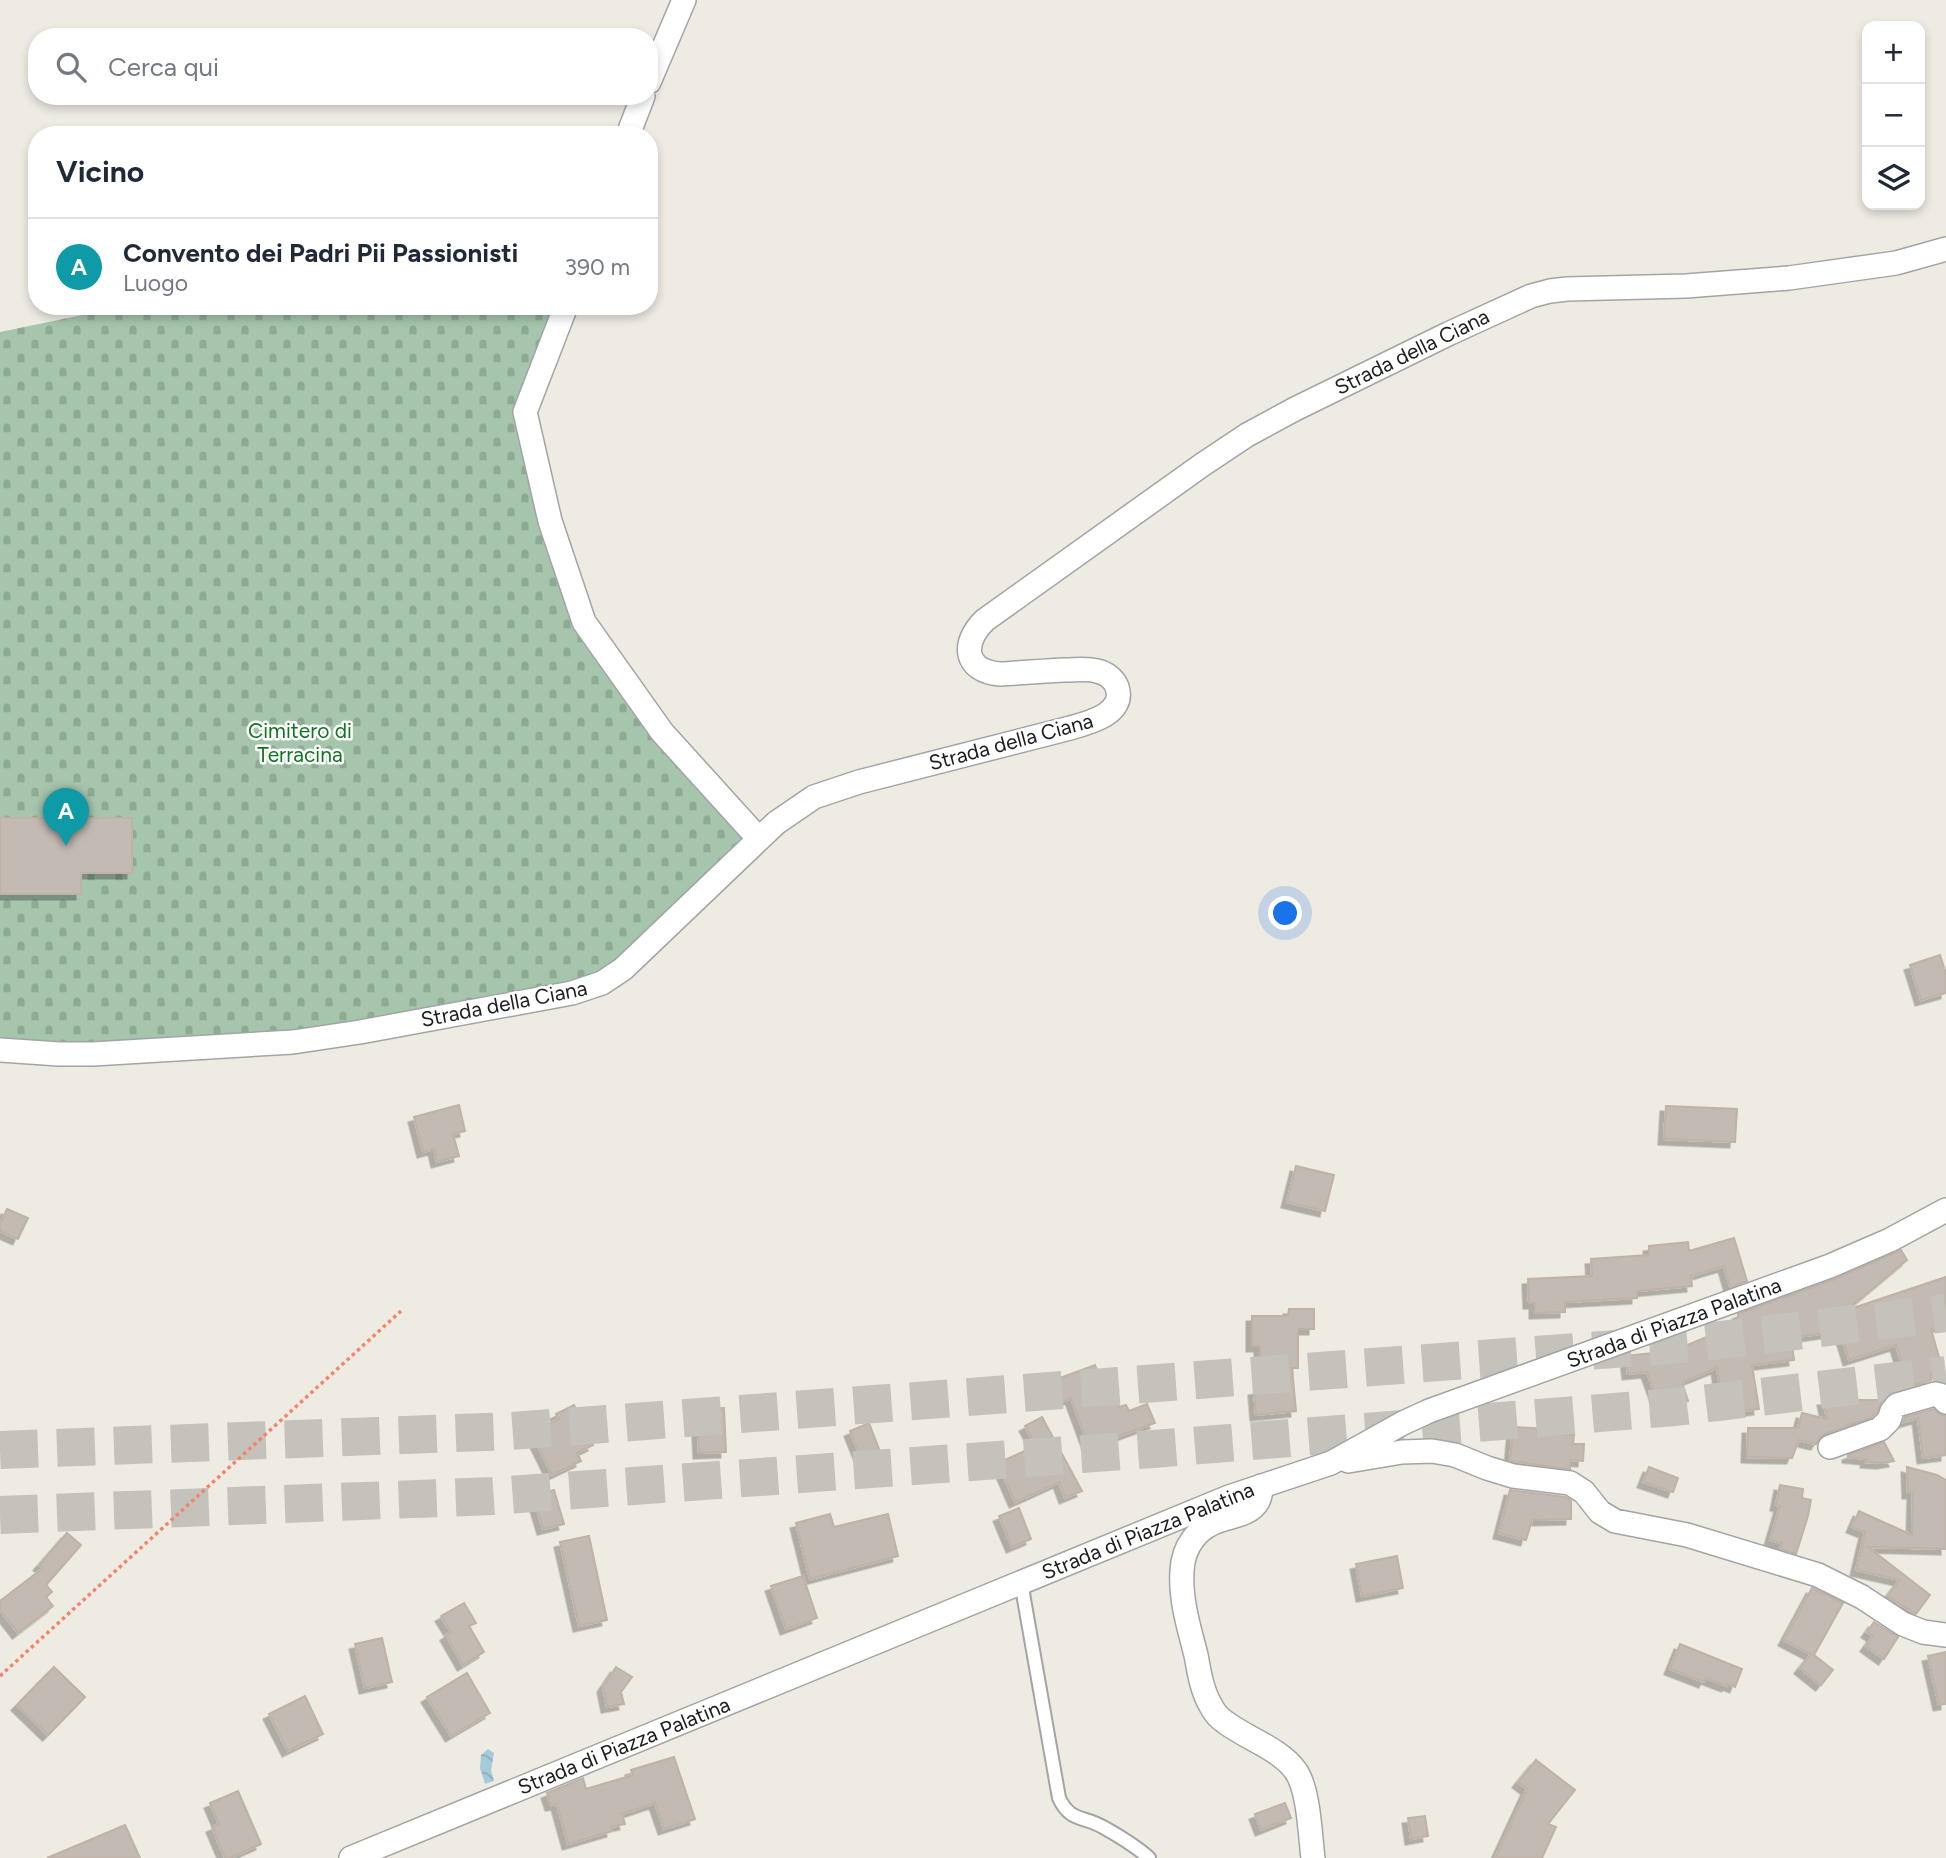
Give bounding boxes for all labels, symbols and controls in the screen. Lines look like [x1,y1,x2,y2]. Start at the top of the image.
map controls [1862,21,1925,210]
button: + [1862,21,1925,84]
search box [28,28,658,105]
icon: search [52,48,90,86]
text: Cerca qui [108,51,219,83]
button: − [1862,84,1925,147]
button: layers [1862,147,1925,210]
text: Vicino [56,153,144,190]
text: Convento dei Padri Pii Passionisti [123,237,518,269]
text: A [71,253,87,281]
text: 390 m [564,253,630,281]
text: Luogo [123,269,188,297]
street label: Strada della Ciana [1330,303,1493,400]
street label: Strada della Ciana [926,708,1096,775]
park label: Cimitero di Terracina [248,718,352,767]
pin: A [43,788,89,846]
your location [1268,896,1302,930]
street label: Strada della Ciana [419,975,589,1032]
street label: Strada di Piazza Palatina [1563,1272,1785,1373]
street label: Strada di Piazza Palatina [1038,1476,1258,1585]
street label: Strada di Piazza Palatina [514,1691,734,1800]

